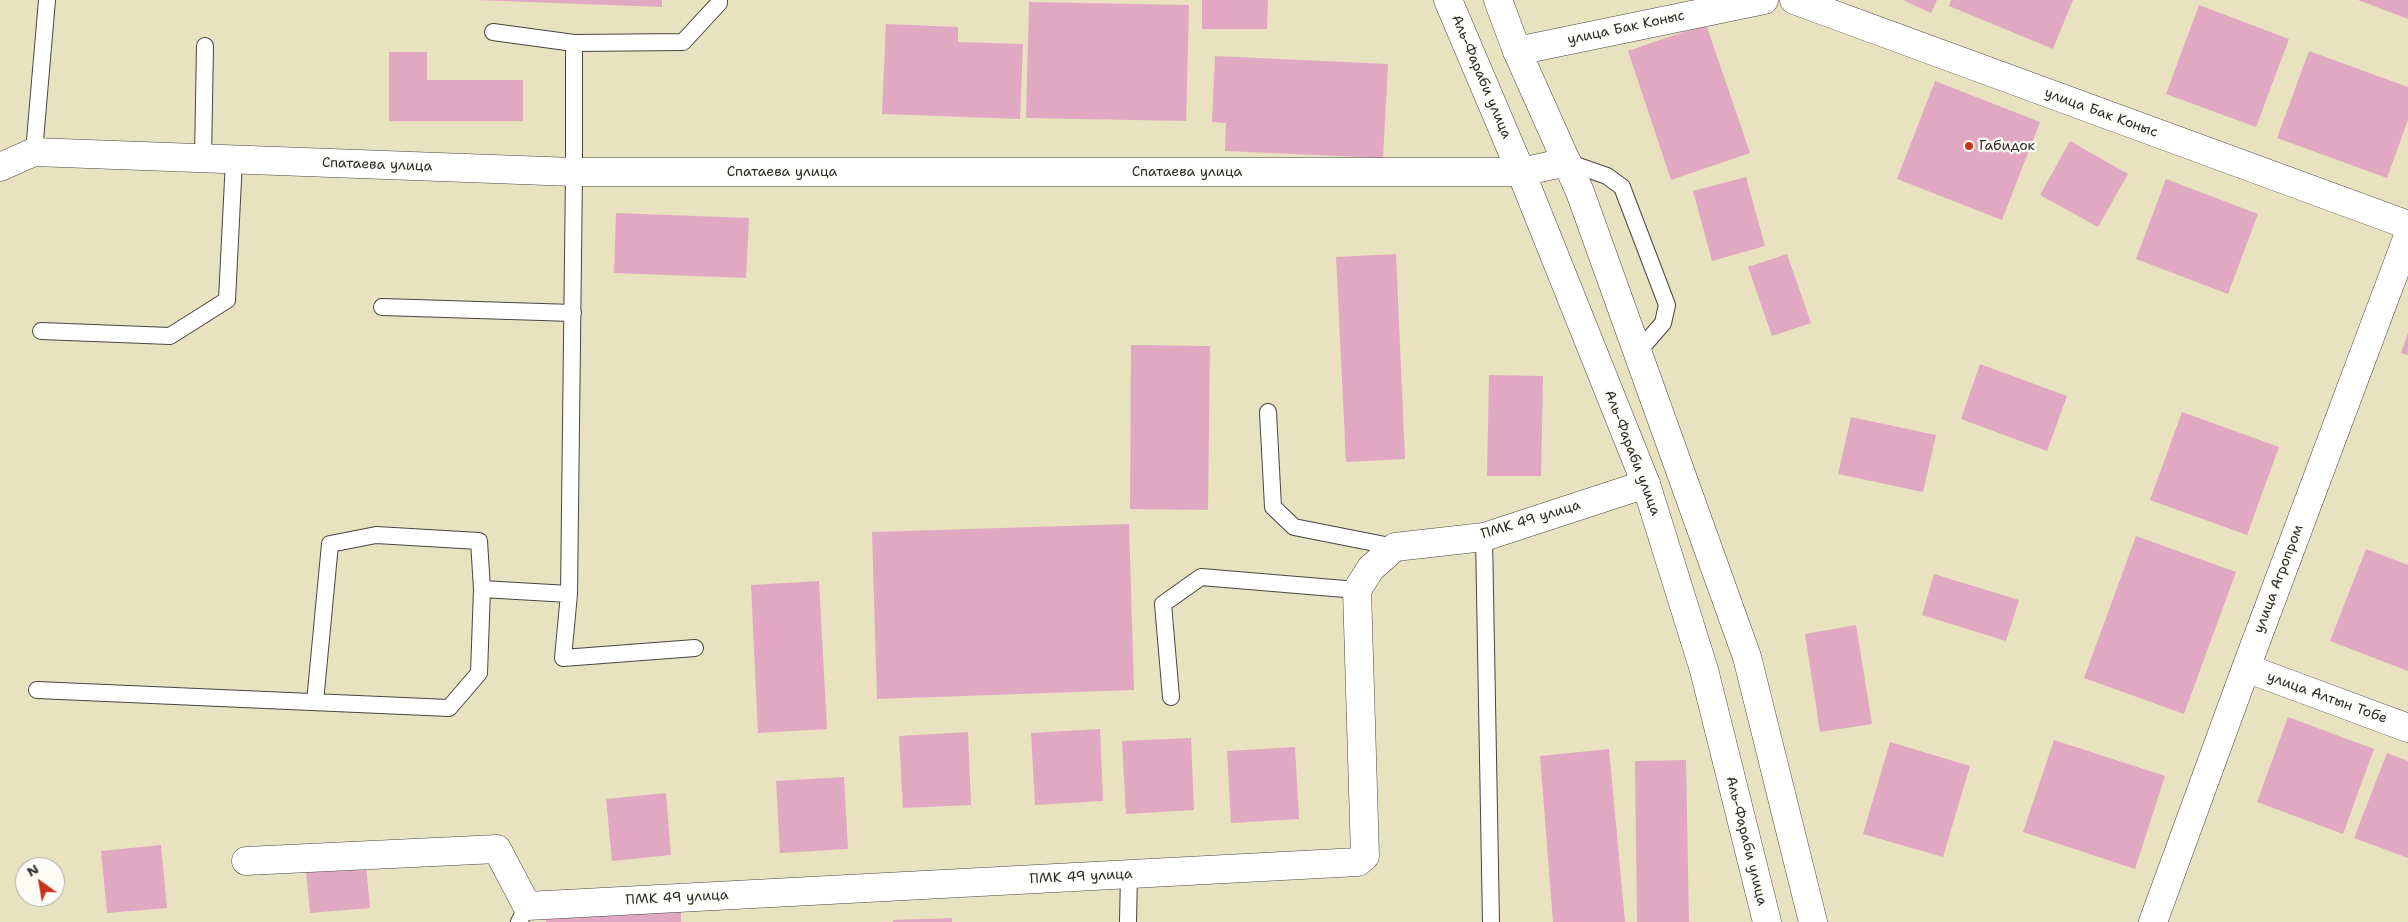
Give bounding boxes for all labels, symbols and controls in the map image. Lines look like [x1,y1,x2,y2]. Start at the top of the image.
street label: улица Бак Коныс [1566,7,1686,49]
street label: Аль-Фараби улица [1447,13,1515,141]
street label: улица Бак Коныс [2042,85,2160,141]
place label: Габидок [1979,138,2035,154]
marker: Габидок [1963,140,1975,152]
street label: Спатаева улица [321,155,433,175]
street label: Спатаева улица [727,164,837,180]
street label: Спатаева улица [1132,164,1242,180]
street label: Аль-Фараби улица [1600,388,1664,518]
street label: ПМК 49 улица [1479,497,1583,543]
street label: улица Агропром [2251,522,2307,636]
street label: улица Алтын Тобе [2265,668,2389,728]
street label: Аль-Фараби улица [1722,775,1770,907]
north arrow [15,857,65,907]
text: N [23,860,42,881]
street label: ПМК 49 улица [1029,866,1133,888]
street label: ПМК 49 улица [625,887,729,909]

